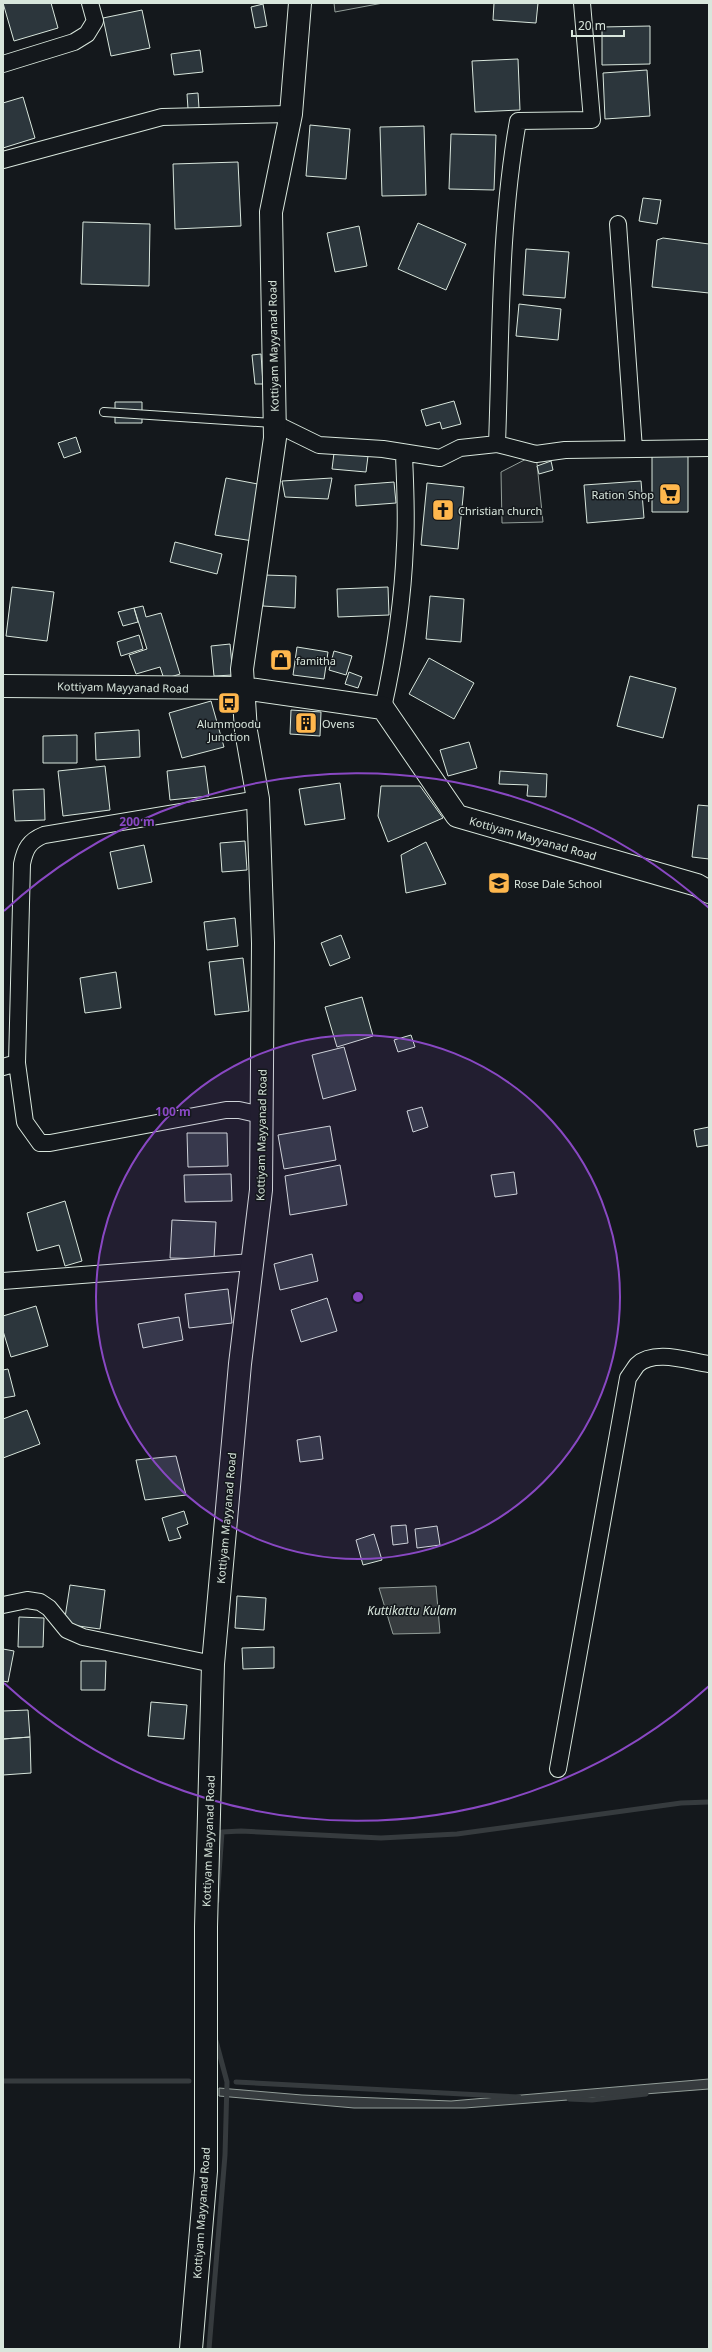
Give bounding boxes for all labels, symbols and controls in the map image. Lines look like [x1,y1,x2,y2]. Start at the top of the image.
scale bar [572,12,624,38]
text: 20 m [578,17,606,34]
street label: Kottiyam Mayyanad Road [264,280,282,412]
supermarket icon: Ration Shop [657,481,683,507]
place label: Ration Shop [592,487,654,502]
church icon: Christian church [430,497,456,523]
place label: Christian church [458,503,542,518]
shop icon: famitha [268,647,294,673]
place label: famitha [296,653,336,668]
street label: Kottiyam Mayyanad Road [57,678,189,696]
bus stop icon: Alummoodu Junction [216,690,242,716]
building icon: Ovens [293,710,319,736]
place label: Alummoodu Junction [197,716,261,744]
place label: Ovens [322,716,354,731]
text: 200 m [119,813,155,830]
street label: Kottiyam Mayyanad Road [468,813,598,863]
school or university icon: Rose Dale School [486,870,512,896]
place label: Rose Dale School [514,876,602,891]
street label: Kottiyam Mayyanad Road [252,1069,270,1201]
text: 100 m [155,1103,191,1120]
centre of rings [351,1290,365,1304]
street label: Kottiyam Mayyanad Road [213,1452,239,1584]
water label: Kuttikattu Kulam [367,1602,457,1619]
street label: Kottiyam Mayyanad Road [198,1775,218,1907]
street label: Kottiyam Mayyanad Road [189,2147,213,2279]

